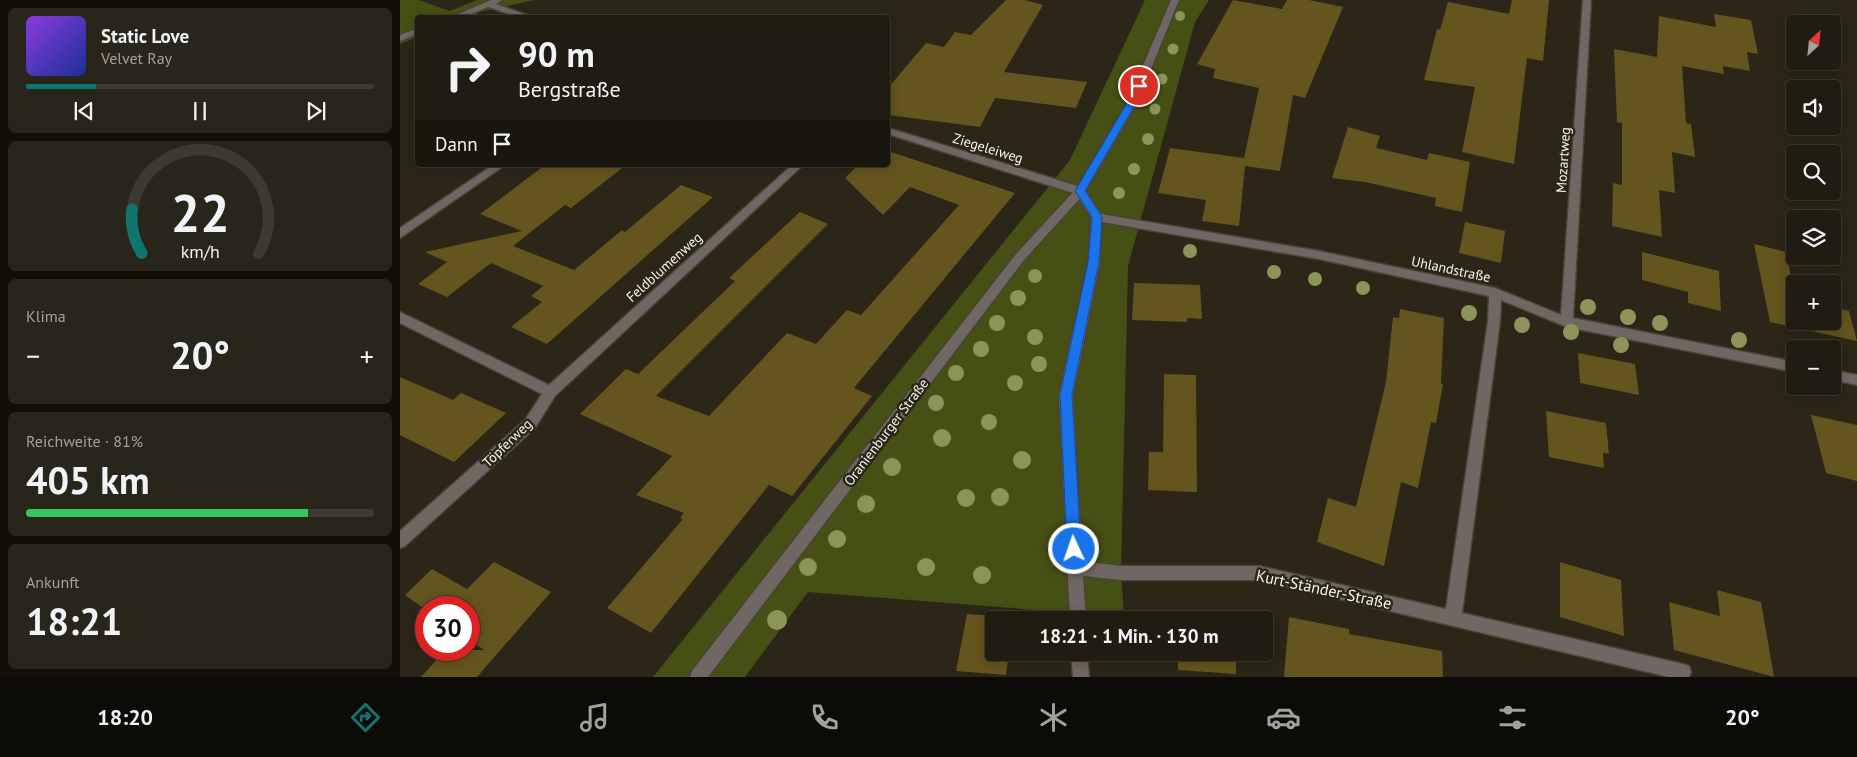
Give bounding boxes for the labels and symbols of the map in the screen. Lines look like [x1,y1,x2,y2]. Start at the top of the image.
north arrow [1786,15,1841,70]
pin [1118,65,1160,107]
street label: Mozartweg [1552,126,1574,194]
street label: Ziegeleiweg [951,129,1025,167]
street label: Feldblumenweg [622,228,706,306]
street label: Uhlandstraße [1410,252,1492,286]
street label: Oranienburger Straße [840,375,932,489]
street label: Töpferweg [478,415,536,471]
position arrow [1047,522,1099,574]
street label: Kurt-Ständer-Straße [1254,565,1394,613]
speed limit sign: 30 [415,596,480,661]

